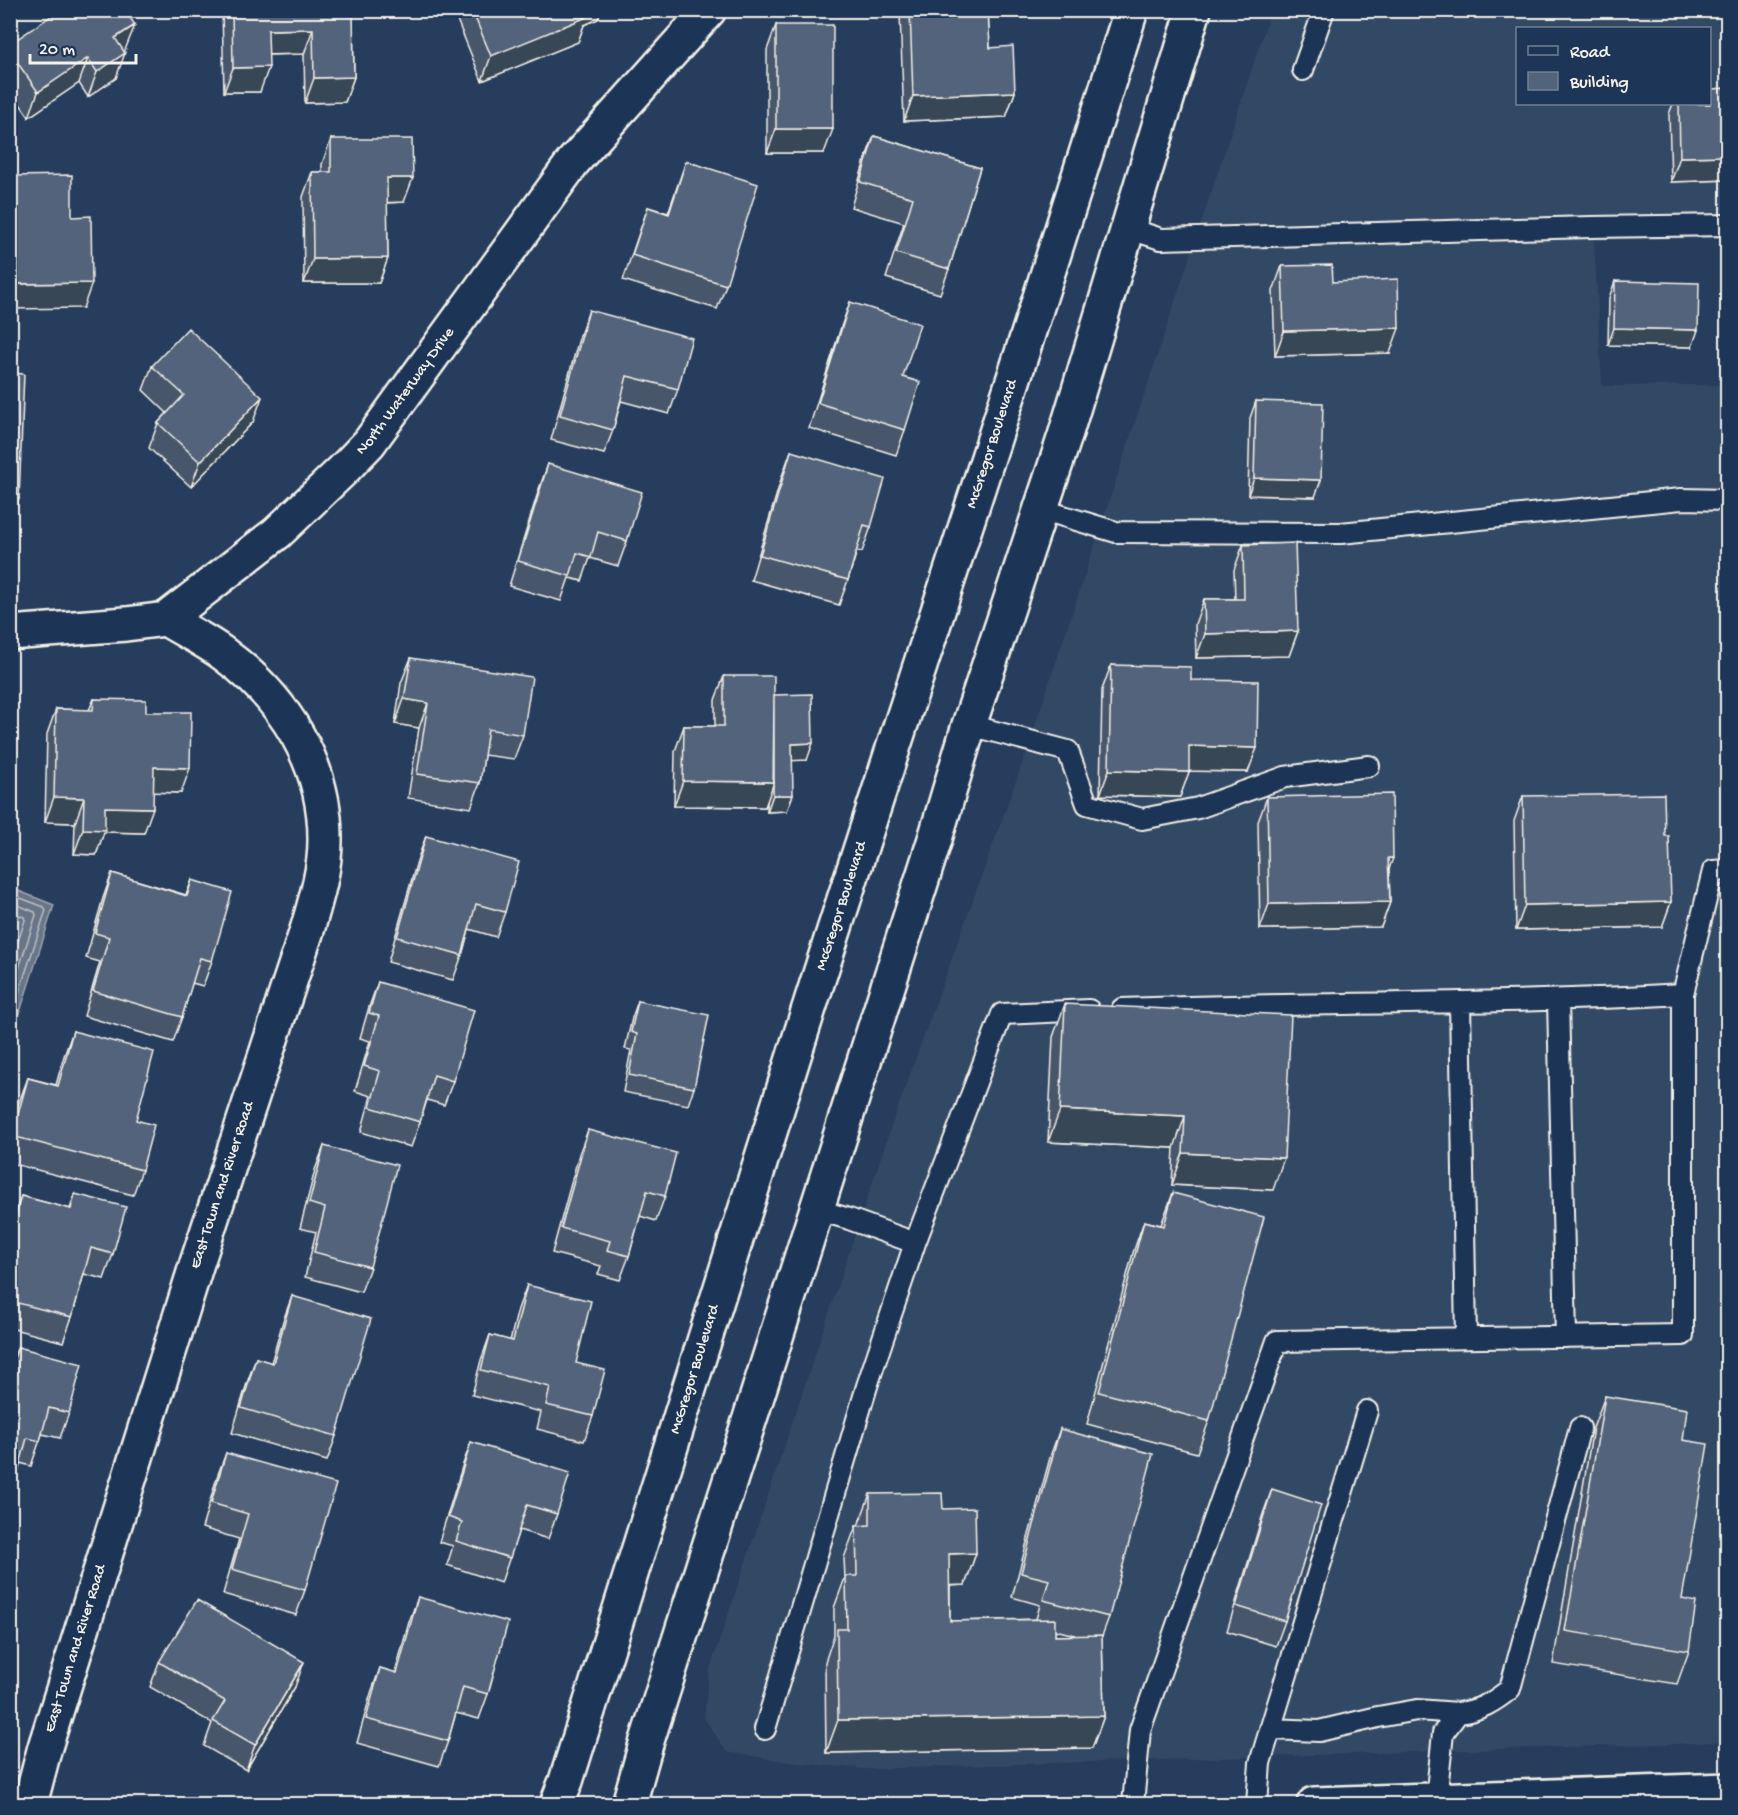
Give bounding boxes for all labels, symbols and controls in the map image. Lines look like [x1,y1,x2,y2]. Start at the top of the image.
scale bar [30,27,136,65]
legend [1516,27,1711,105]
text: 20 m [39,40,75,61]
text: Road [1570,43,1611,64]
text: Building [1569,73,1629,94]
street label: North Waterway Drive [353,323,460,460]
street label: McGregor Boulevard [963,376,1023,511]
street label: McGregor Boulevard [812,838,872,973]
street label: East Town and River Road [186,1098,260,1271]
street label: McGregor Boulevard [666,1301,725,1436]
street label: East Town and River Road [41,1561,112,1735]

